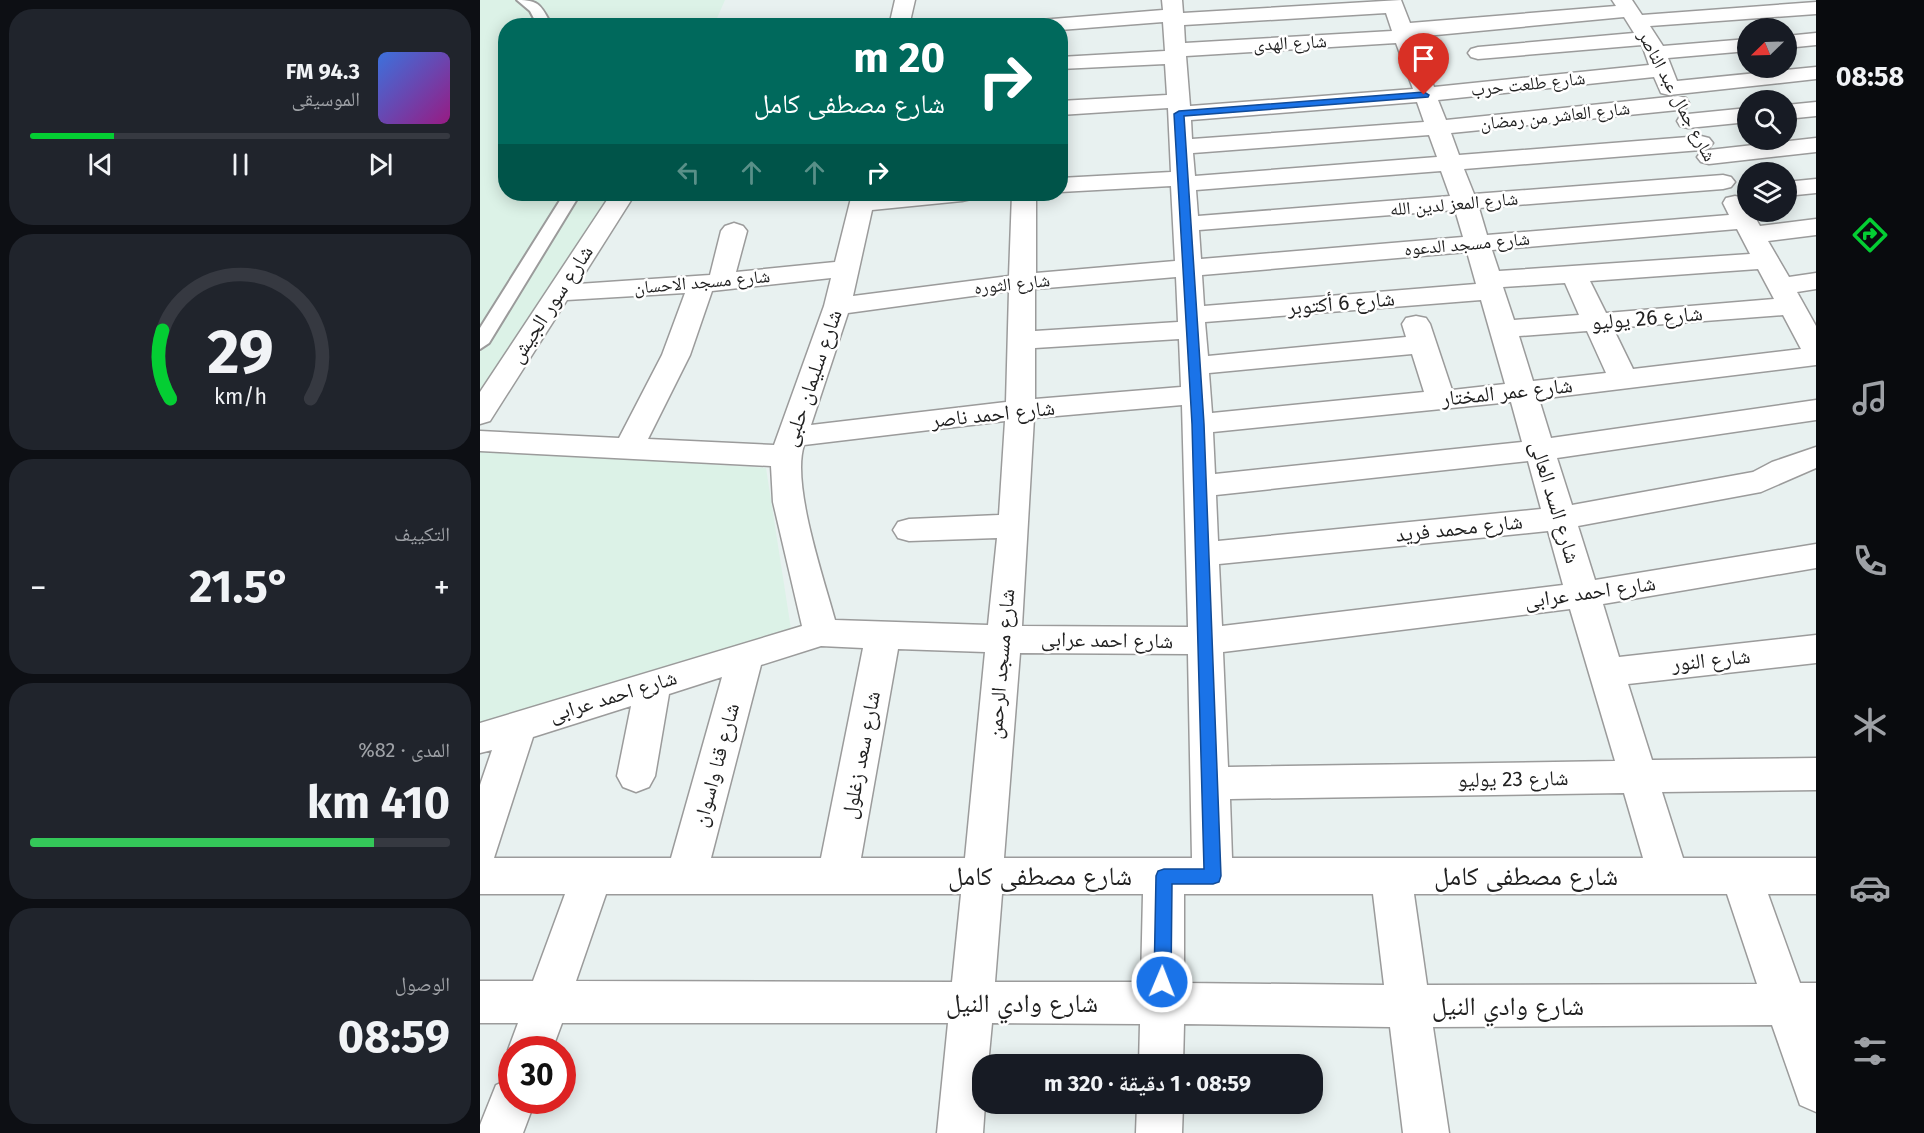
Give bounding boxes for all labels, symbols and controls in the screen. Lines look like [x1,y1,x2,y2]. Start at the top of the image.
north arrow [1737,18,1797,78]
map controls [1737,18,1797,222]
street label: شارع جمال عبد الناصر [1633,26,1721,165]
street label: شارع الهدى [1253,30,1327,56]
text: 20 m [853,33,945,83]
pin [1398,33,1449,95]
icon: right [966,42,1044,120]
icon: arrive [1407,42,1440,75]
text: 94.3 FM [286,58,360,85]
text: 08:58 [1836,61,1904,93]
street label: شارع طلعت حرب [1470,67,1586,101]
text: الموسيقى [292,87,360,111]
text: شارع مصطفى كامل [754,88,945,120]
button: search [1737,90,1797,150]
street label: شارع العاشر من رمضان [1479,97,1631,135]
icon: previous [84,148,117,181]
icon: pause [224,148,257,181]
icon: next [364,148,397,181]
icon: left [672,156,705,189]
icon: ahead [735,156,768,189]
icon: ahead [798,156,831,189]
icon: right [861,156,894,189]
button: layers [1737,162,1797,222]
street label: شارع المعز لدين الله [1389,187,1519,221]
icon: directions [1849,214,1891,256]
street label: شارع مسجد الدعوه [1403,228,1531,260]
street label: شارع سور الجيش [503,240,599,368]
street label: شارع مسجد الاحسان [633,265,771,299]
street label: شارع الثوره [973,269,1051,299]
street label: شارع 6 أكتوبر [1285,285,1396,321]
street label: شارع 26 يوليو [1590,300,1704,336]
street label: شارع سليمان حلبى [776,306,848,450]
text: 29 [207,315,273,390]
street label: شارع عمر المختار [1439,372,1574,412]
icon: music [1849,377,1891,419]
text: km/h [213,384,267,410]
street label: شارع احمد ناصر [929,395,1056,434]
street label: شارع السد العالى [1524,438,1586,566]
street label: شارع محمد فريد [1394,508,1524,548]
text: التكييف [394,522,450,546]
icon: phone [1849,540,1891,582]
text: 21.5° [189,560,291,614]
text: − [30,568,47,608]
text: + [434,568,450,608]
street label: شارع احمد عرابى [1523,570,1657,614]
street label: شارع مسجد الرحمن [981,588,1021,740]
street label: شارع احمد عرابى [1041,626,1173,654]
street label: شارع النور [1669,643,1752,677]
street label: شارع احمد عرابى [546,664,680,728]
street label: شارع سعد زغلول [836,689,886,821]
street label: شارع قنا واسوان [687,700,745,830]
icon: climate [1849,704,1891,746]
text: المدى · 82% [358,738,450,762]
street label: شارع 23 يوليو [1457,765,1569,793]
text: 410 km [307,776,450,830]
street label: شارع مصطفى كامل [948,861,1132,892]
street label: شارع مصطفى كامل [1434,861,1618,892]
icon: car [1849,867,1891,909]
position arrow [1130,950,1194,1014]
text: الوصول [395,972,450,996]
street label: شارع وادي النيل [946,988,1098,1024]
street label: شارع وادي النيل [1432,991,1584,1027]
text: 08:59 [338,1010,450,1064]
icon: filters [1849,1030,1891,1072]
speed limit sign: 30 [498,1036,576,1114]
text: 08:59 · 1 دقيقة · 320 m [1044,1070,1251,1097]

